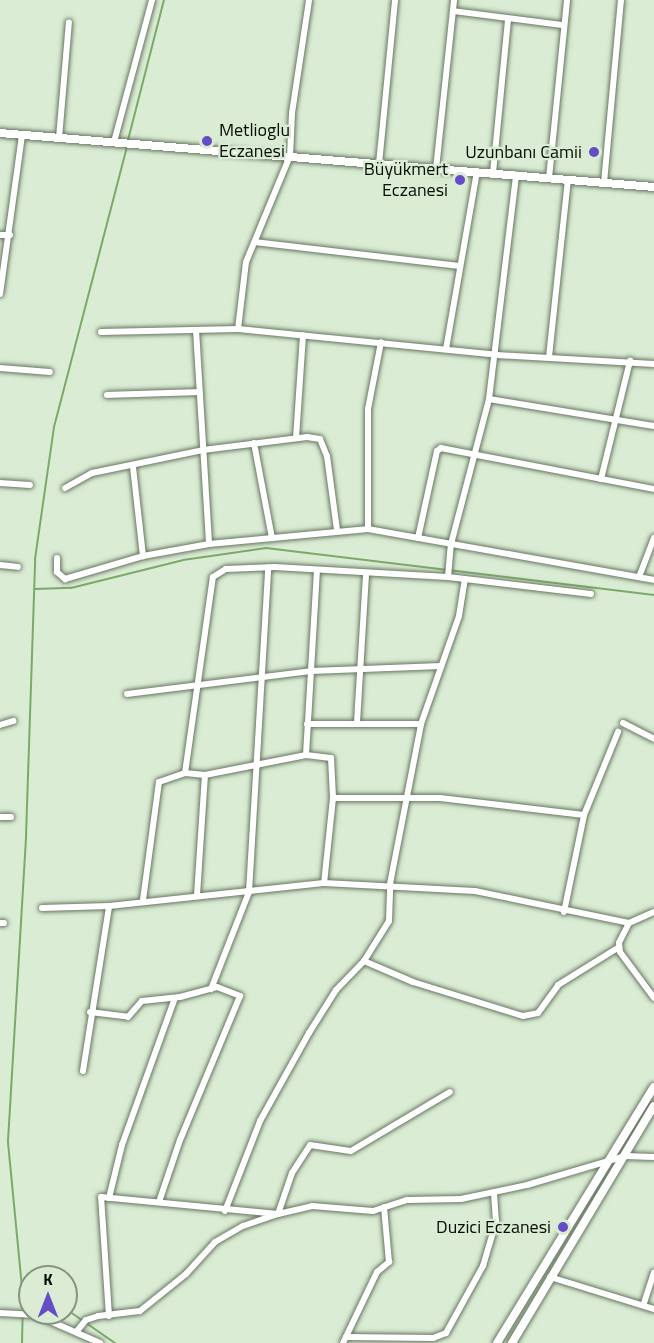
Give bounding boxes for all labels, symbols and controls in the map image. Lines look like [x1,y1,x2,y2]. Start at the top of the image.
place label: Metlioglu Eczanesi [219,120,290,162]
marker: Metlioglu Eczanesi [200,134,214,148]
place label: Uzunbanı Camii [465,141,582,163]
marker: Uzunbanı Camii [587,145,601,159]
place label: Büyükmert Eczanesi [364,159,448,201]
marker: Büyükmert Eczanesi [453,173,467,187]
place label: Duzici Eczanesi [436,1216,551,1238]
marker: Duzici Eczanesi [556,1220,570,1234]
north arrow [18,1265,78,1325]
text: K [43,1267,53,1291]

